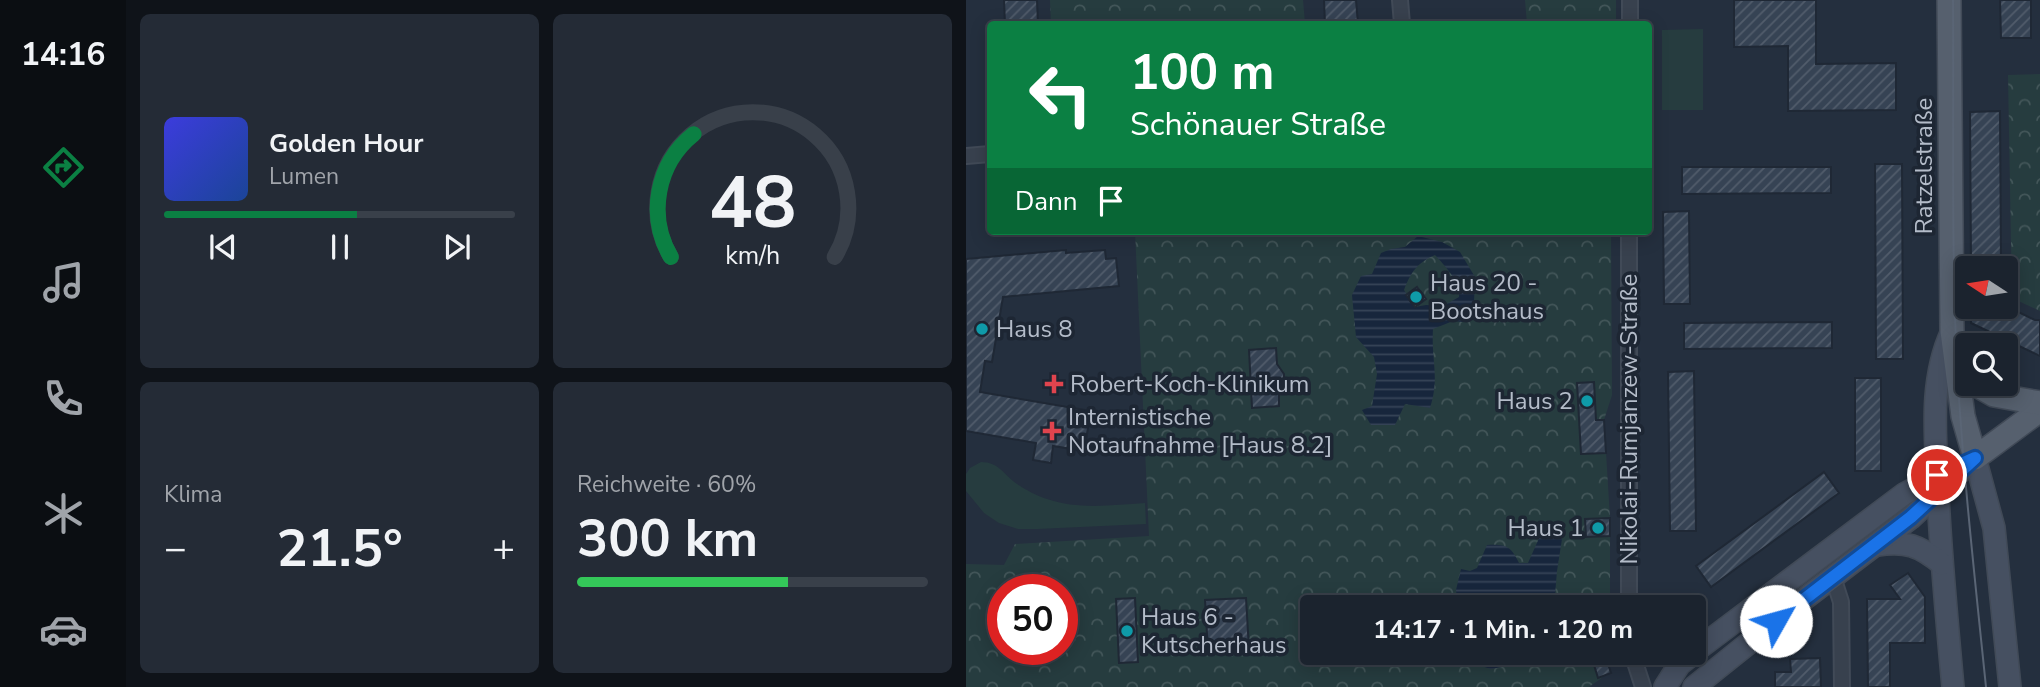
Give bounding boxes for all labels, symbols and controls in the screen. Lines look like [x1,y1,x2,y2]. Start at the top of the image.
text: 14:16 [21,33,105,76]
text: 100 m [1130,39,1274,106]
icon: left [1015,49,1106,140]
street label: Ratzelstraße [1908,98,1940,234]
text: Schönauer Straße [1130,103,1386,146]
text: Golden Hour [269,126,424,161]
icon: directions [39,143,88,192]
text: 48 [709,154,796,254]
text: Lumen [269,161,339,192]
icon: arrive [1092,182,1130,220]
text: Dann [1015,184,1078,219]
icon: previous [204,228,242,266]
icon: pause [321,228,359,266]
icon: next [438,228,476,266]
text: km/h [725,239,780,273]
north arrow [1955,256,2018,318]
map controls [1955,256,2018,396]
icon: music [39,258,88,307]
place label: Haus 20 - Bootshaus [1430,267,1544,327]
street label: Nikolai-Rumjanzew-Straße [1613,274,1645,564]
marker: Haus 20 - Bootshaus [1408,289,1424,305]
place label: Haus 8 [996,313,1073,345]
marker: Haus 8 [974,321,990,337]
button: search [1955,333,2018,396]
place label: Robert-Koch-Klinikum [1070,368,1309,400]
icon: phone [39,374,88,423]
marker: Robert-Koch-Klinikum [1044,374,1064,394]
place label: Haus 2 [1496,385,1573,417]
marker: Haus 2 [1579,393,1595,409]
place label: Internistische Notaufnahme [Haus 8.2] [1068,401,1333,461]
marker: Internistische Notaufnahme [Haus 8.2] [1042,421,1062,441]
pin [1907,445,1967,505]
icon: arrive [1918,456,1956,494]
text: Reichweite · 60% [577,469,756,500]
text: Klima [164,479,222,510]
icon: climate [39,489,88,538]
text: 300 km [577,503,758,574]
place label: Haus 1 [1507,512,1584,544]
text: 21.5° [276,513,403,584]
marker: Haus 1 [1590,520,1606,536]
text: − [164,523,187,574]
text: + [492,523,515,574]
speed limit sign: 50 [987,574,1078,665]
position arrow [1739,584,1813,658]
place label: Haus 6 - Kutscherhaus [1141,601,1287,661]
icon: car [39,605,88,654]
text: 14:17 · 1 Min. · 120 m [1373,612,1633,647]
marker: Haus 6 - Kutscherhaus [1119,623,1135,639]

